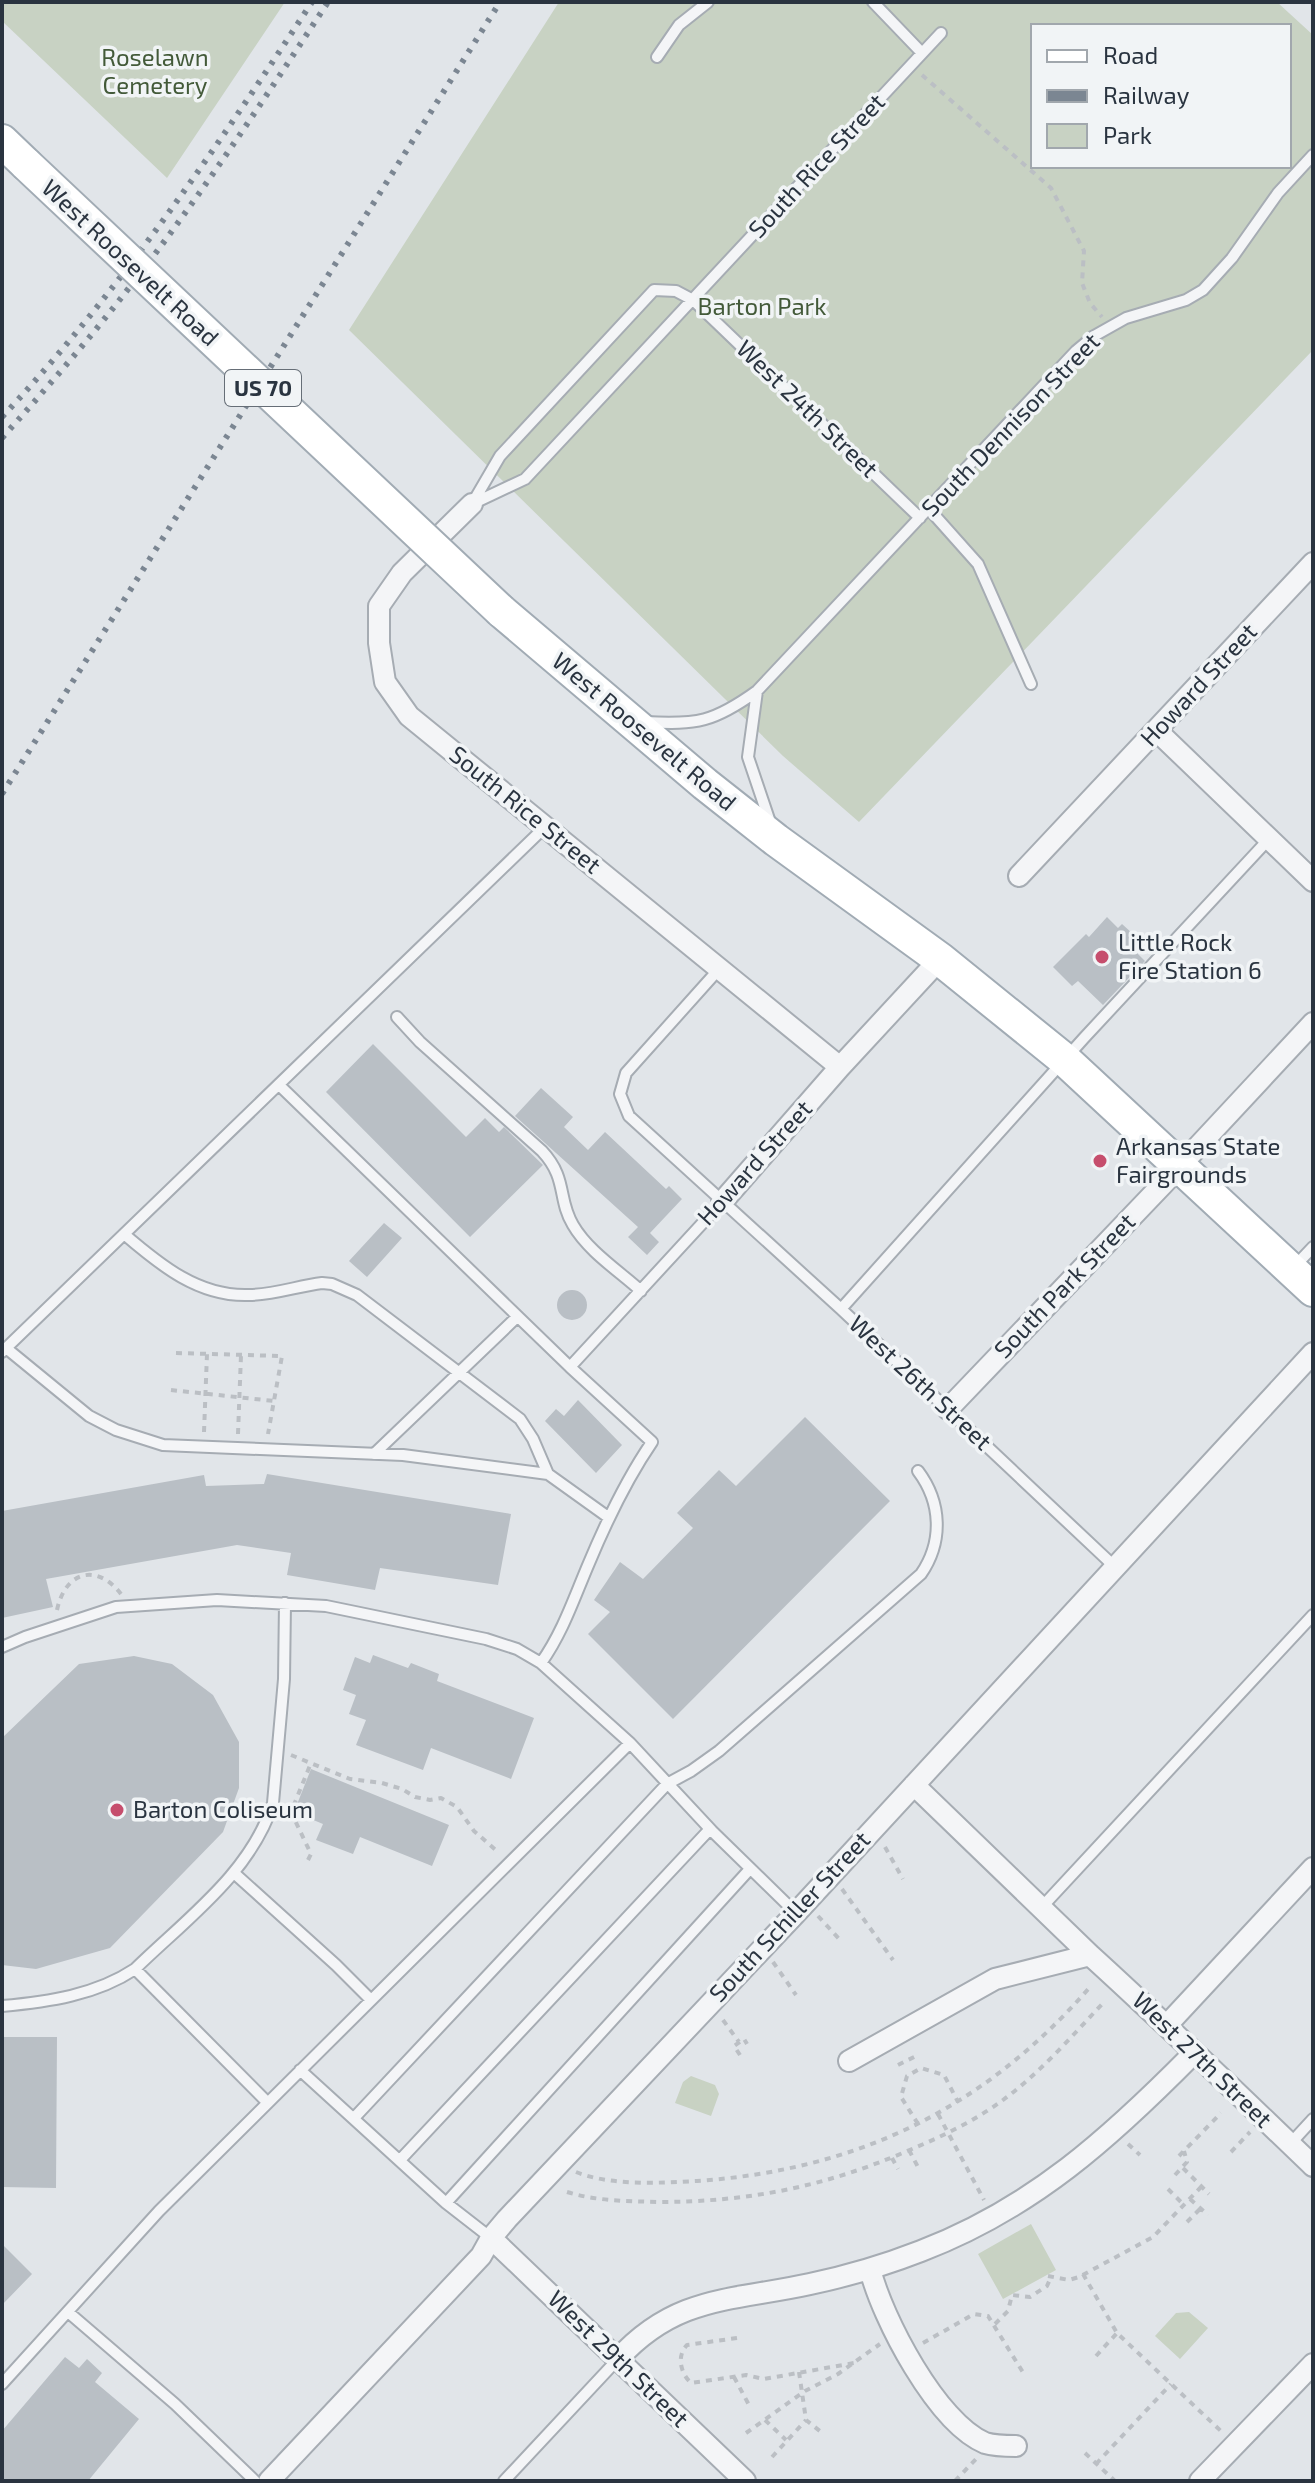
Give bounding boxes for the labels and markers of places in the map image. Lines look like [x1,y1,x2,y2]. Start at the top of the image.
place label: Little Rock Fire Station 6 [1118,927,1262,984]
marker: Little Rock Fire Station 6 [1093,948,1111,966]
place label: Arkansas State Fairgrounds [1116,1131,1280,1188]
marker: Arkansas State Fairgrounds [1091,1152,1109,1170]
place label: Barton Coliseum [133,1794,313,1823]
marker: Barton Coliseum [108,1801,126,1819]

